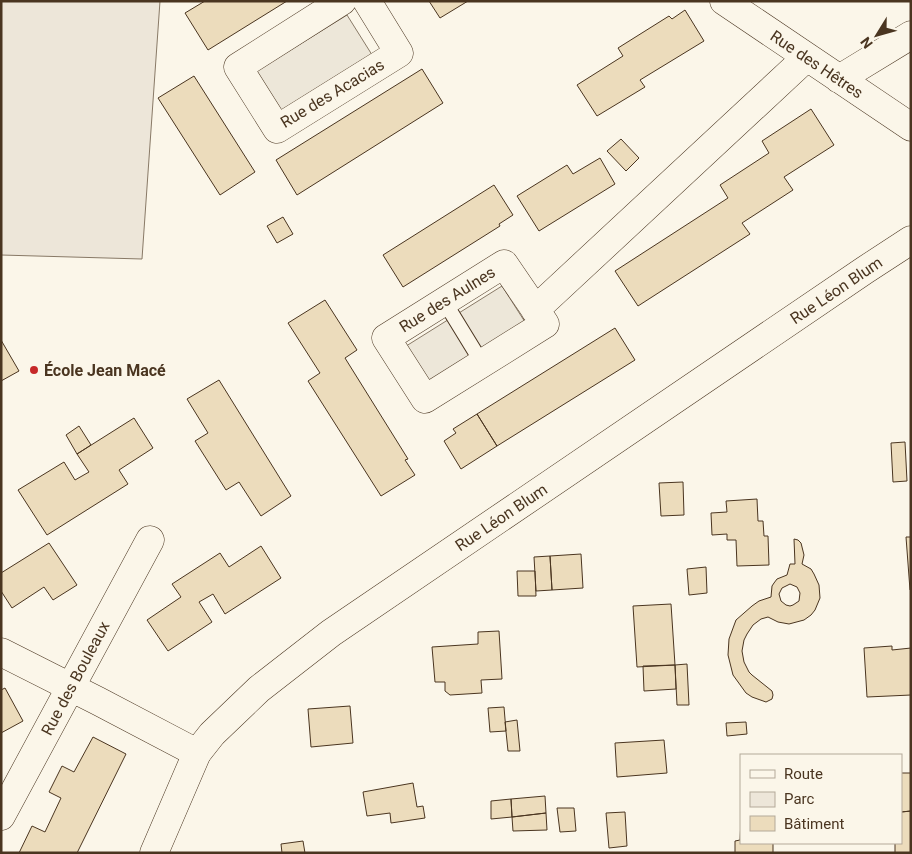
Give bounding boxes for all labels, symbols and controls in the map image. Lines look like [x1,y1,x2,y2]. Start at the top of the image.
north arrow [852,10,902,60]
street label: Rue des Hêtres [767,26,867,102]
text: N [857,34,876,52]
street label: Rue des Acacias [277,55,388,132]
street label: Rue Léon Blum [787,253,886,328]
street label: Rue des Aulnes [396,262,499,336]
place label: École Jean Macé [44,361,166,380]
marker: École Jean Macé [28,364,40,376]
street label: Rue Léon Blum [452,480,551,555]
street label: Rue des Bouleaux [37,618,114,739]
legend [740,754,902,844]
text: Route [784,765,823,783]
text: Parc [784,790,814,808]
text: Bâtiment [784,815,844,833]

